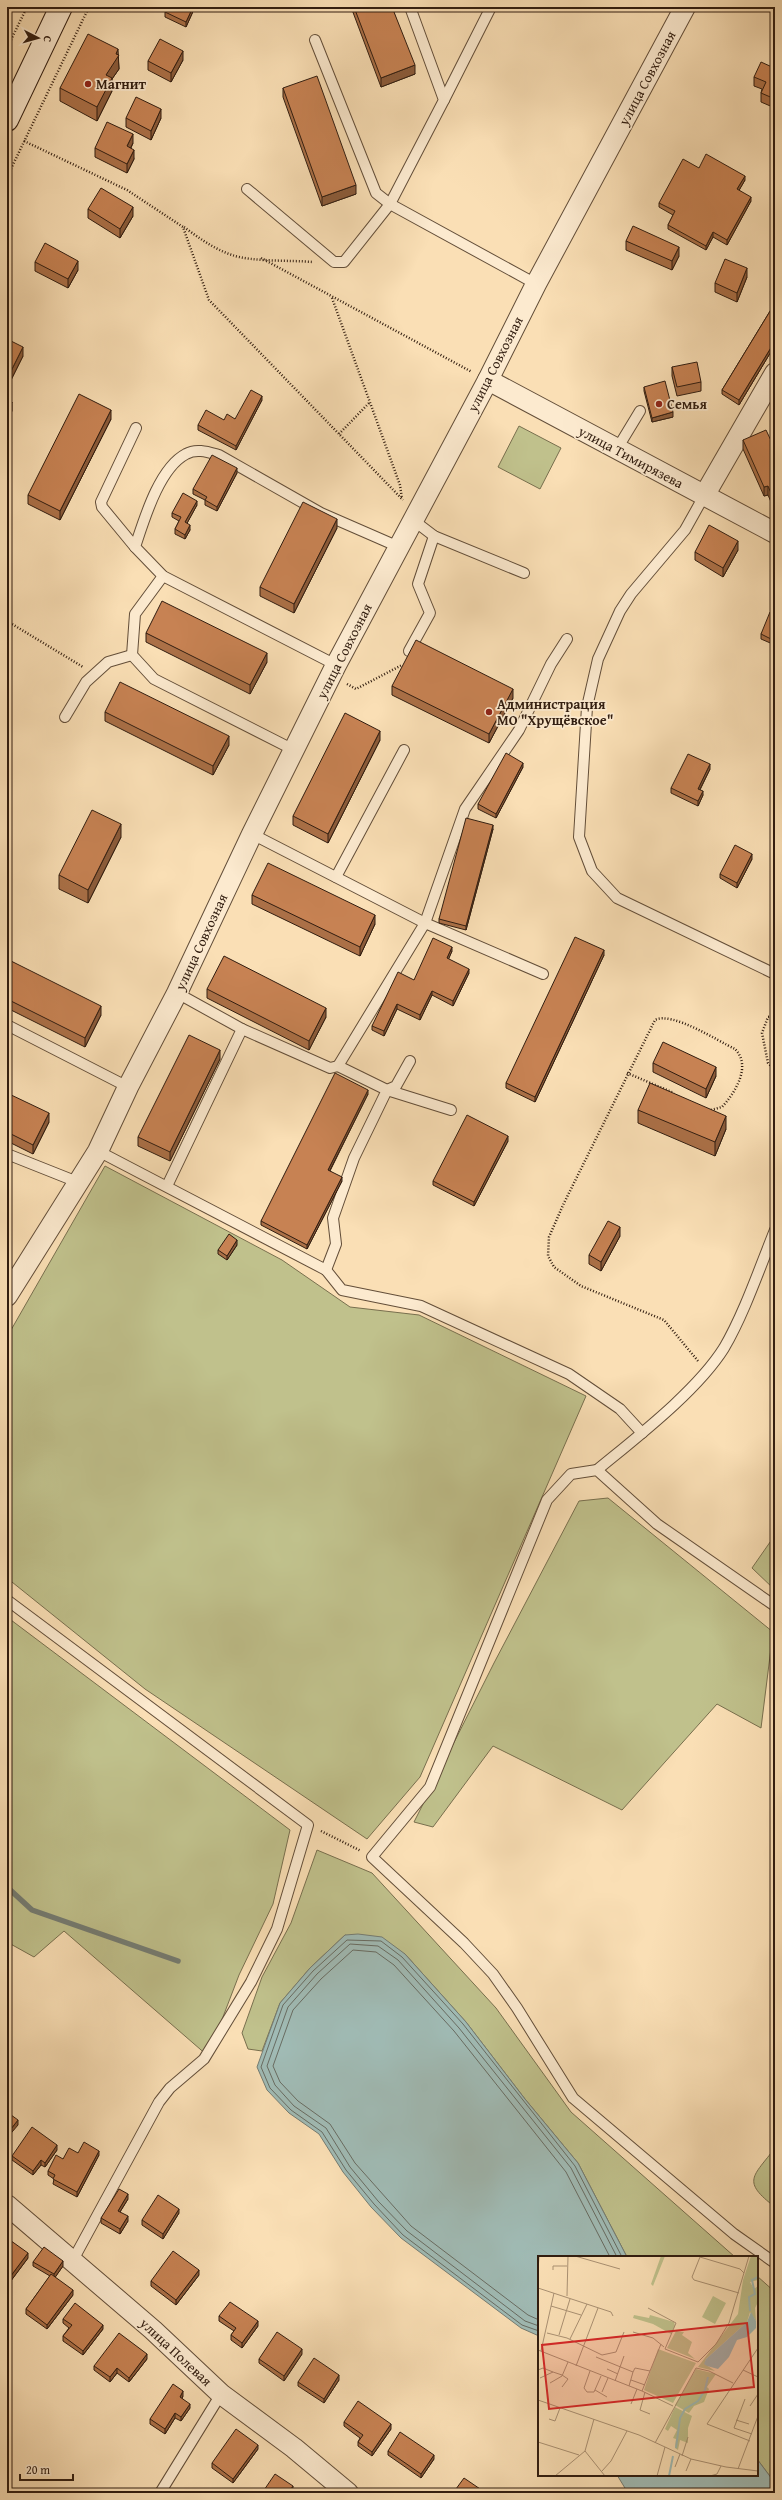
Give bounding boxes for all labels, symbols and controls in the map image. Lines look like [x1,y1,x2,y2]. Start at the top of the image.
north arrow [18,18,58,58]
street label: улица Совхозная [613,27,680,130]
text: С [40,35,56,43]
place label: Магнит [96,74,147,94]
marker: Магнит [83,79,93,89]
street label: улица Совхозная [462,313,528,416]
place label: Семья [667,394,708,414]
marker: Семья [654,399,664,409]
street label: улица Тимирязева [574,420,687,493]
street label: улица Совхозная [311,600,377,703]
place label: Администрация МО "Хрущёвское" [497,694,613,730]
marker: Администрация МО "Хрущёвское" [484,707,494,717]
street label: улица Совхозная [169,890,232,995]
inset map [538,2256,758,2476]
street label: улица Полевая [135,2313,216,2391]
scale bar [20,2456,73,2482]
text: 20 m [26,2461,50,2478]

